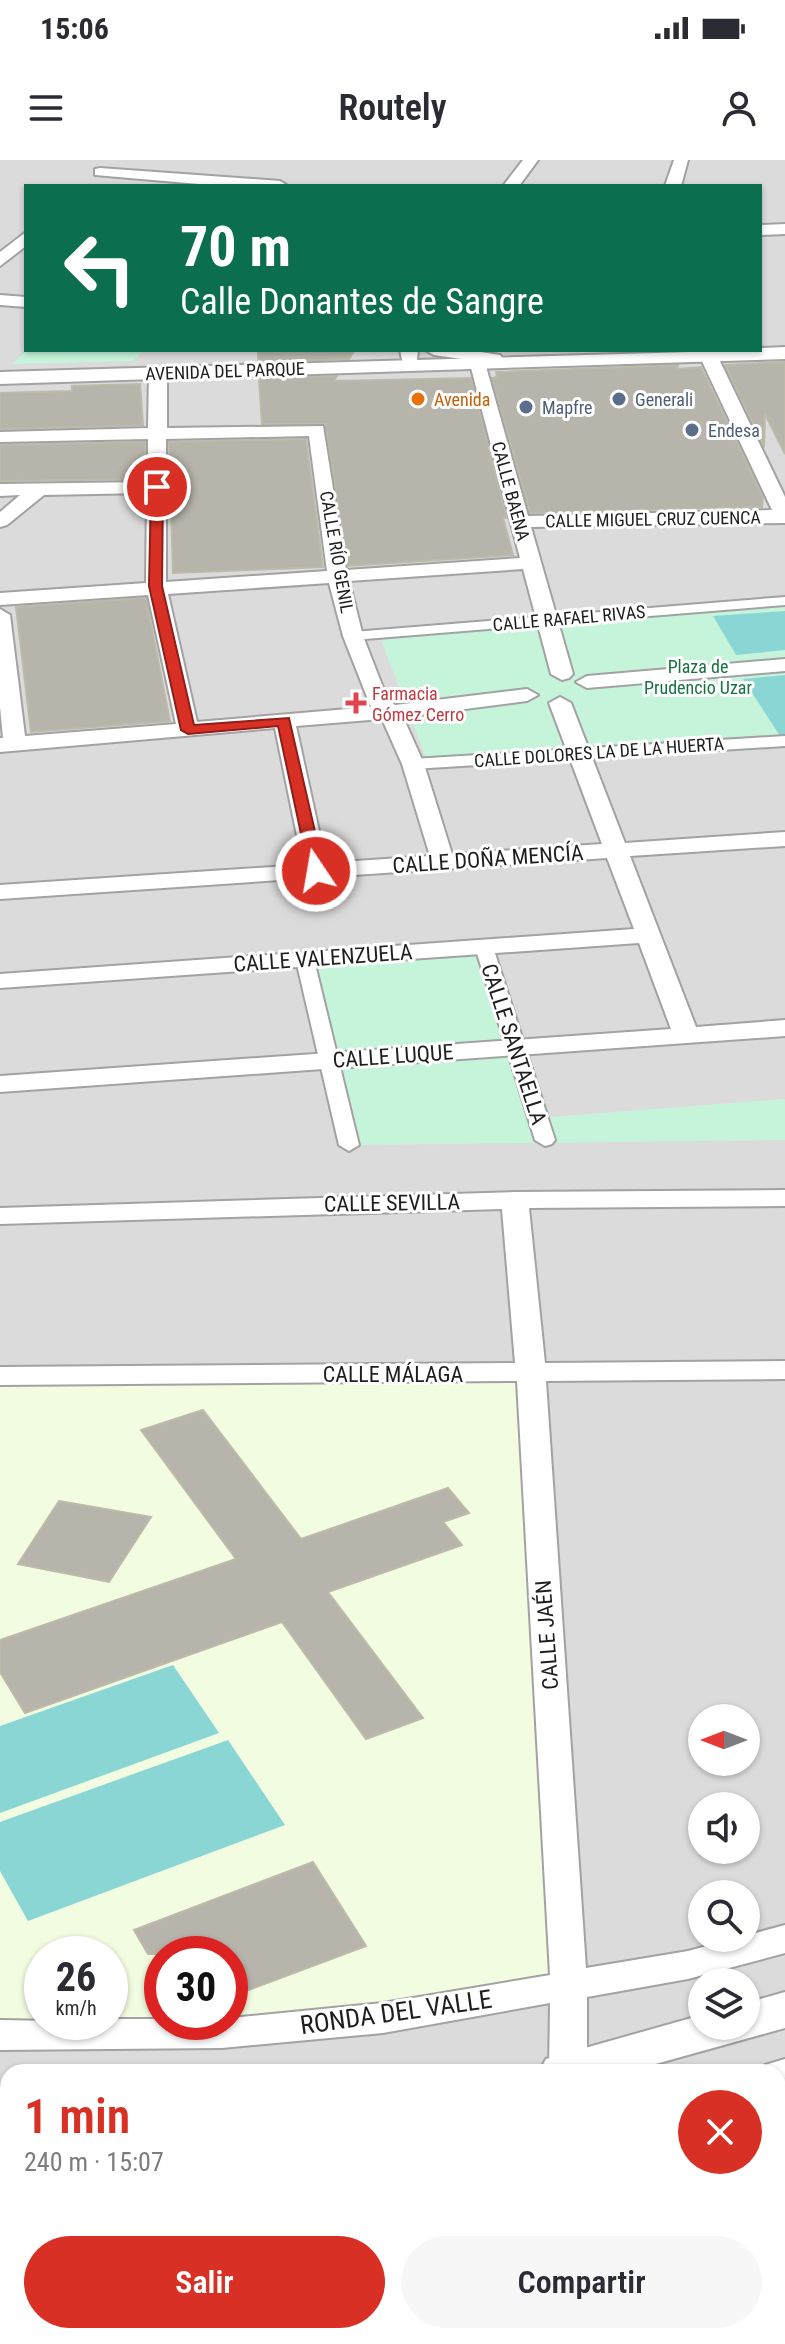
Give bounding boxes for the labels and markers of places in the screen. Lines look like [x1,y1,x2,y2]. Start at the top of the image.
place label: Avenida [434,389,490,410]
place label: Generali [635,389,693,410]
marker: Avenida [409,390,427,408]
marker: Generali [610,390,628,408]
place label: Mapfre [542,397,593,418]
marker: Mapfre [517,398,535,416]
place label: Endesa [708,420,760,441]
marker: Endesa [683,421,701,439]
pin [123,453,191,521]
place label: Farmacia Gómez Cerro [372,683,464,725]
marker: Farmacia Gómez Cerro [347,694,365,712]

